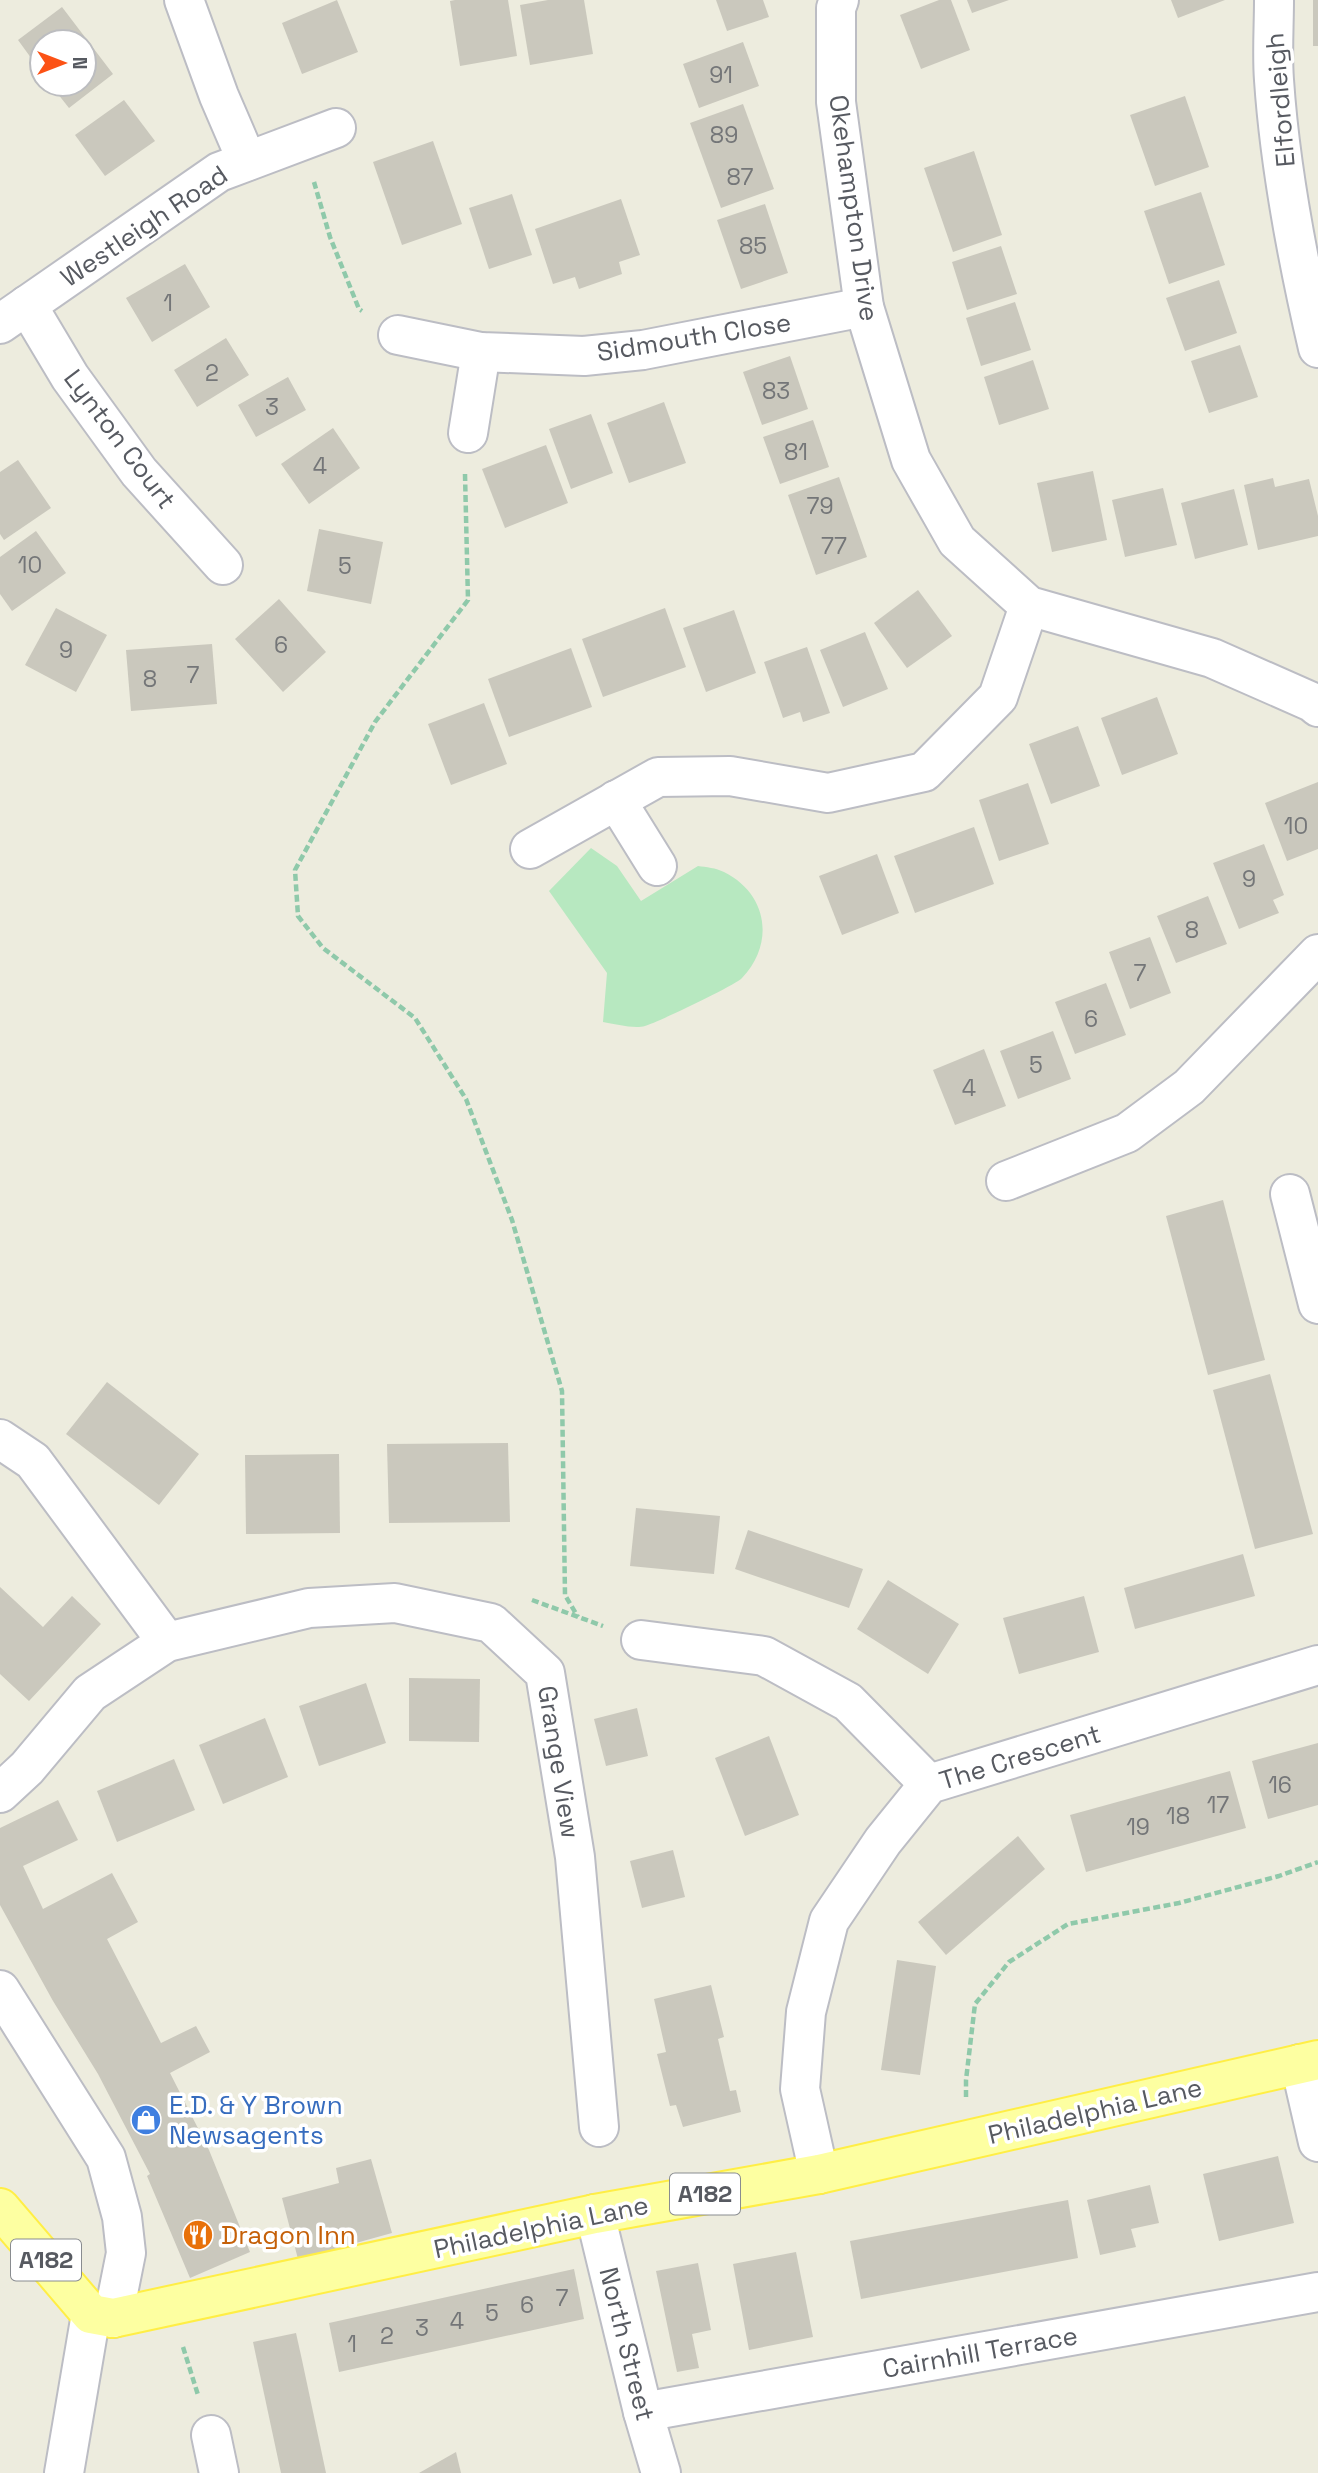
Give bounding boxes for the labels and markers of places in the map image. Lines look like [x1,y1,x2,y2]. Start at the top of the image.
place label: E.D. & Y Brown Newsagents [169,2088,343,2152]
shop icon: E.D. & Y Brown Newsagents [129,2103,163,2137]
restaurant icon: Dragon Inn [181,2218,215,2252]
place label: Dragon Inn [221,2218,356,2252]

